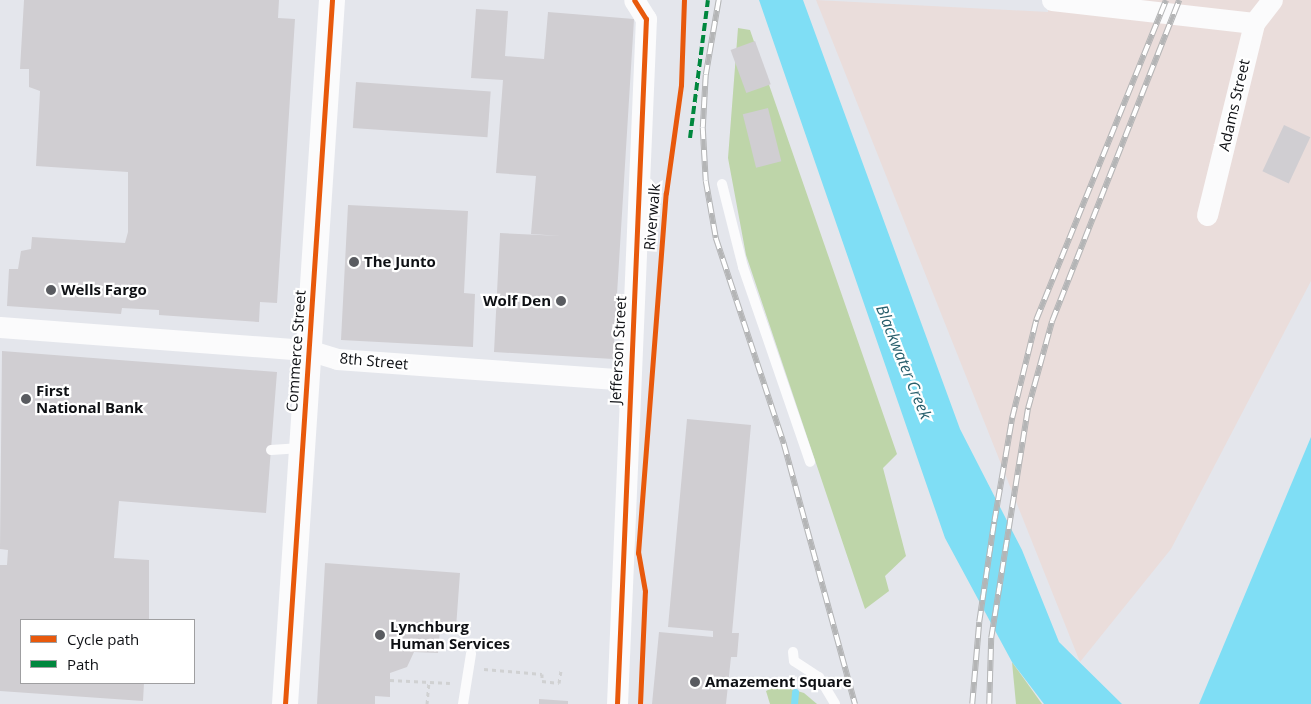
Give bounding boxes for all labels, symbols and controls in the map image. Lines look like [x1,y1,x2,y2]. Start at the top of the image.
street label: Adams Street [1215,57,1253,153]
street label: Riverwalk [640,183,664,251]
place label: The Junto [364,253,436,271]
marker: The Junto [348,256,360,268]
place label: Wells Fargo [61,281,147,299]
marker: Wells Fargo [45,284,57,296]
street label: Commerce Street [283,289,309,413]
place label: Wolf Den [483,292,551,310]
marker: Wolf Den [555,295,567,307]
street label: Jefferson Street [606,295,630,405]
water label: Blackwater Creek [872,302,936,422]
street label: 8th Street [339,349,409,373]
place label: First National Bank [36,381,143,416]
marker: First National Bank [20,393,32,405]
place label: Lynchburg Human Services [390,617,510,652]
legend [20,619,195,684]
text: Cycle path [67,629,139,649]
marker: Lynchburg Human Services [374,629,386,641]
text: Path [67,654,99,674]
place label: Amazement Square [705,673,852,691]
marker: Amazement Square [689,676,701,688]

